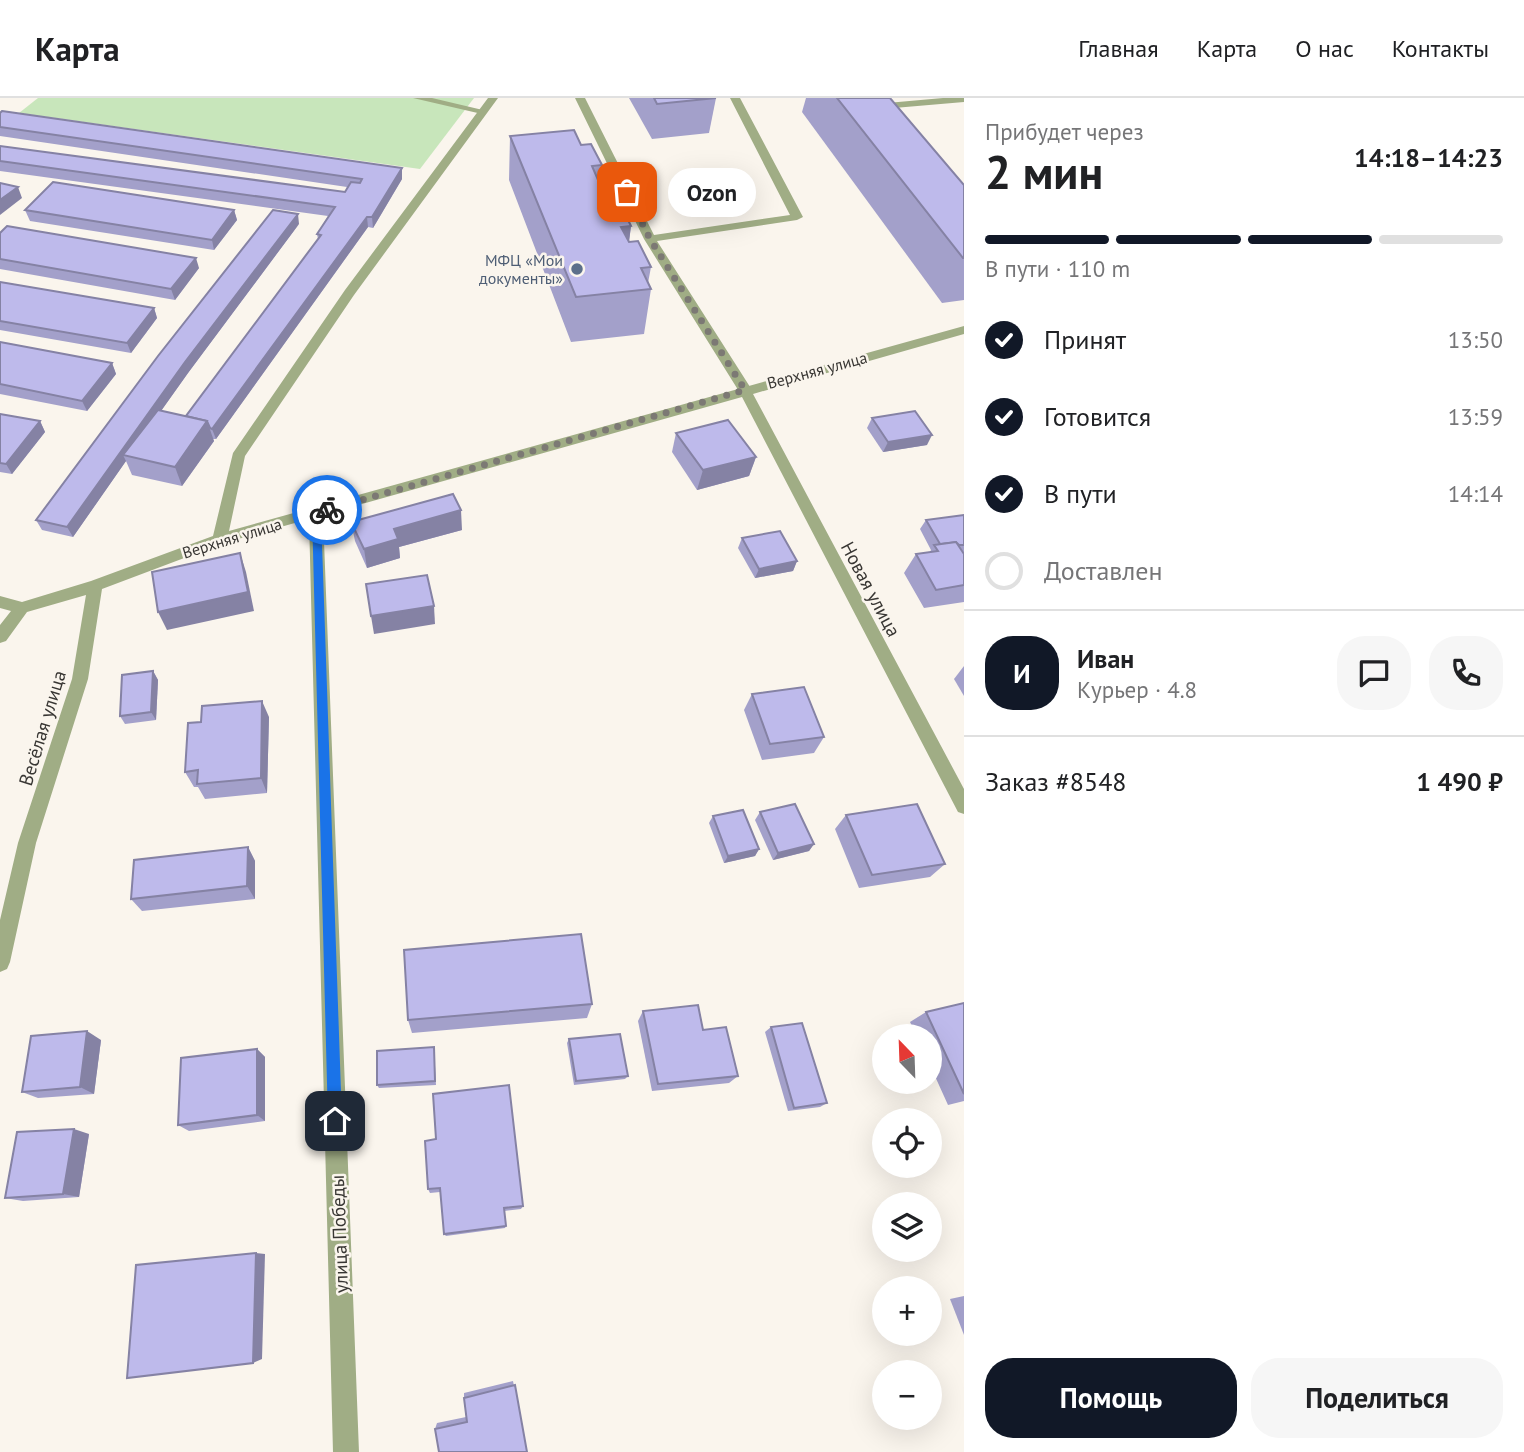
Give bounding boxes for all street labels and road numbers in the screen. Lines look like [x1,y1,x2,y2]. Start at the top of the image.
street label: Верхняя улица [765,347,869,393]
street label: Верхняя улица [180,513,284,563]
street label: Новая улица [836,537,906,641]
street label: Весёлая улица [13,667,71,789]
street label: улица Победы [325,1174,353,1294]

